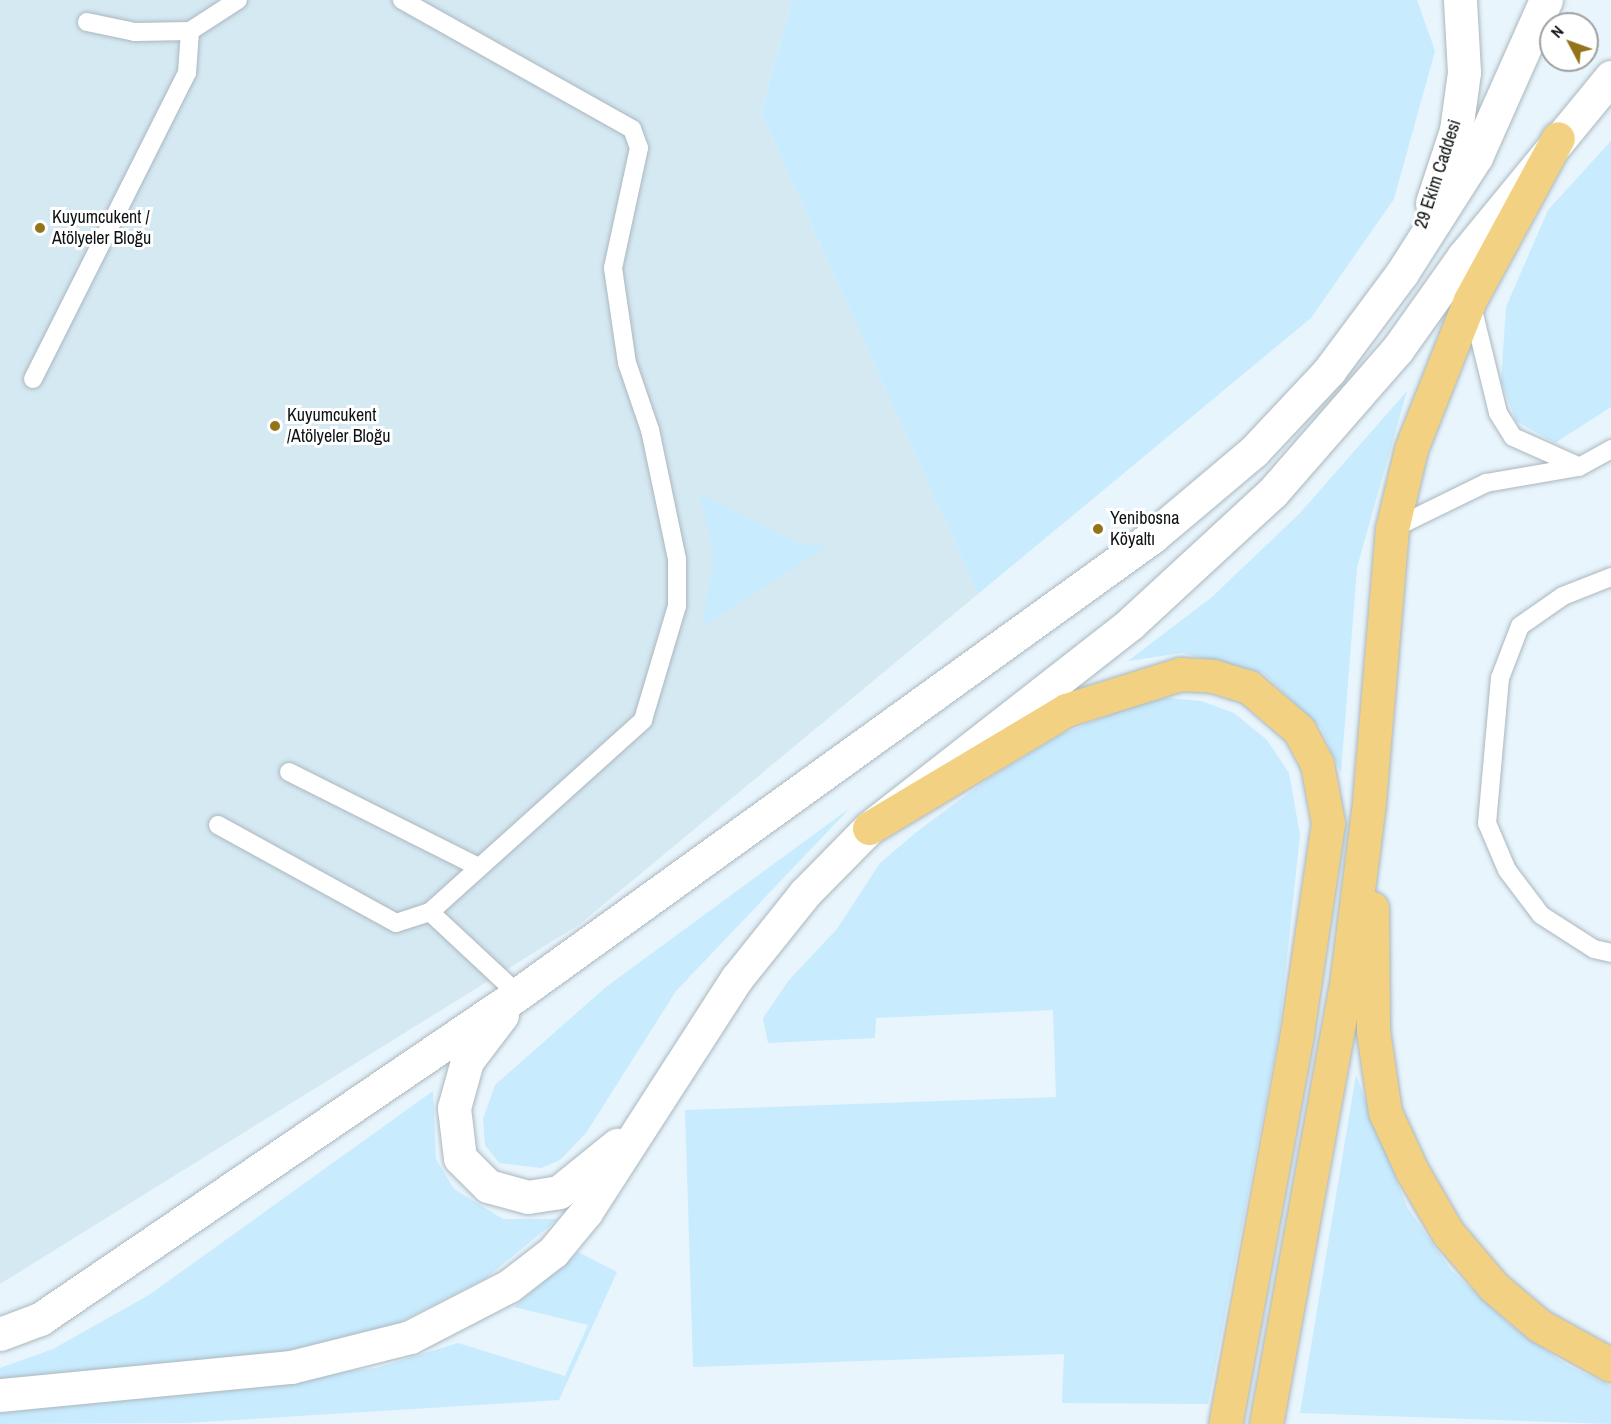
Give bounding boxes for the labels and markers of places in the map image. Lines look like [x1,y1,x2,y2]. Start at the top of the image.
place label: Kuyumcukent / Atölyeler Bloğu [52,207,151,250]
marker: Kuyumcukent / Atölyeler Bloğu [33,221,47,235]
place label: Kuyumcukent /Atölyeler Bloğu [287,405,390,448]
marker: Kuyumcukent /Atölyeler Bloğu [268,419,282,433]
place label: Yenibosna Köyaltı [1110,508,1179,550]
marker: Yenibosna Köyaltı [1091,522,1105,536]

